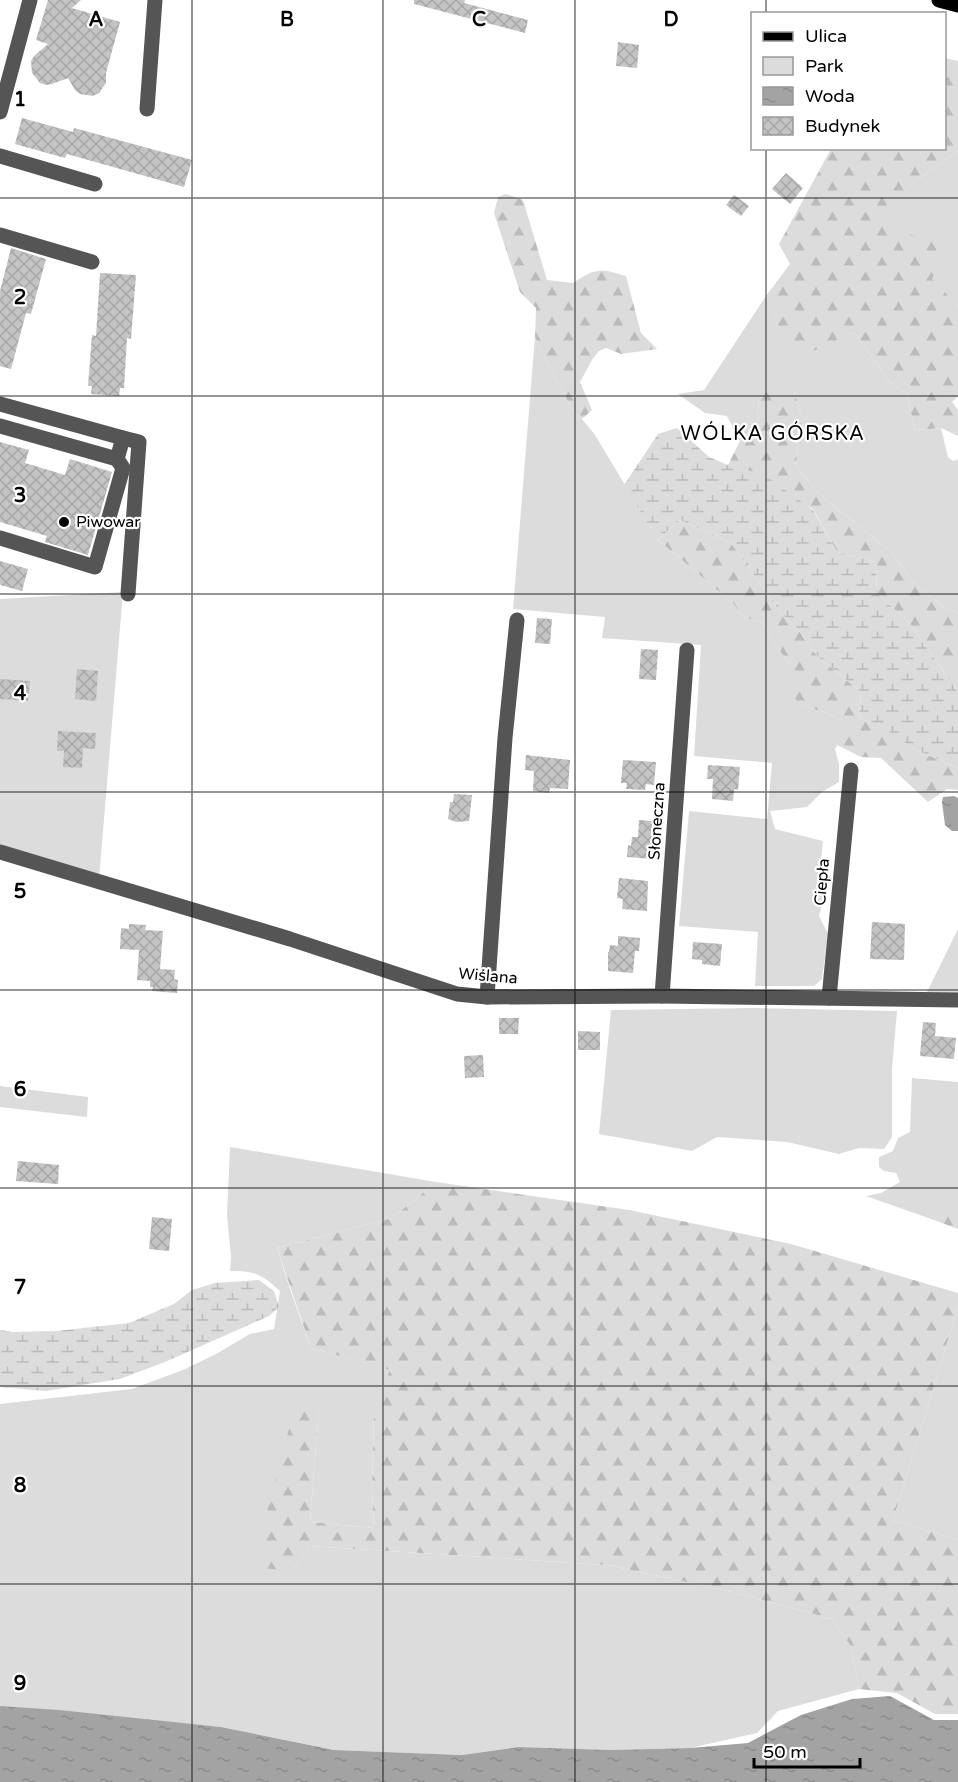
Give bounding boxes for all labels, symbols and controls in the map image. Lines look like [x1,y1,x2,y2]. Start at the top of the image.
text: A [89,8,104,32]
text: B [280,8,294,32]
text: C [472,8,486,32]
text: D [663,8,679,32]
legend [751,12,946,150]
text: Ulica [805,25,847,47]
text: Park [805,55,844,77]
text: Woda [805,85,855,107]
text: 1 [14,88,26,112]
text: Budynek [805,115,880,137]
text: 2 [14,286,26,310]
district label: WÓLKA GÓRSKA [681,421,865,446]
text: 3 [14,484,26,508]
place label: Piwowar [76,512,141,532]
marker: Piwowar [57,515,71,529]
text: 4 [14,682,27,706]
street label: Słoneczna [644,782,670,860]
street label: Ciepła [810,858,834,906]
text: 5 [14,880,26,904]
street label: Wiślana [458,963,518,989]
text: 6 [14,1078,26,1102]
text: 7 [14,1276,26,1300]
text: 8 [14,1474,26,1498]
text: 9 [14,1672,26,1696]
scale bar [754,1731,860,1769]
text: 50 m [763,1741,807,1763]

